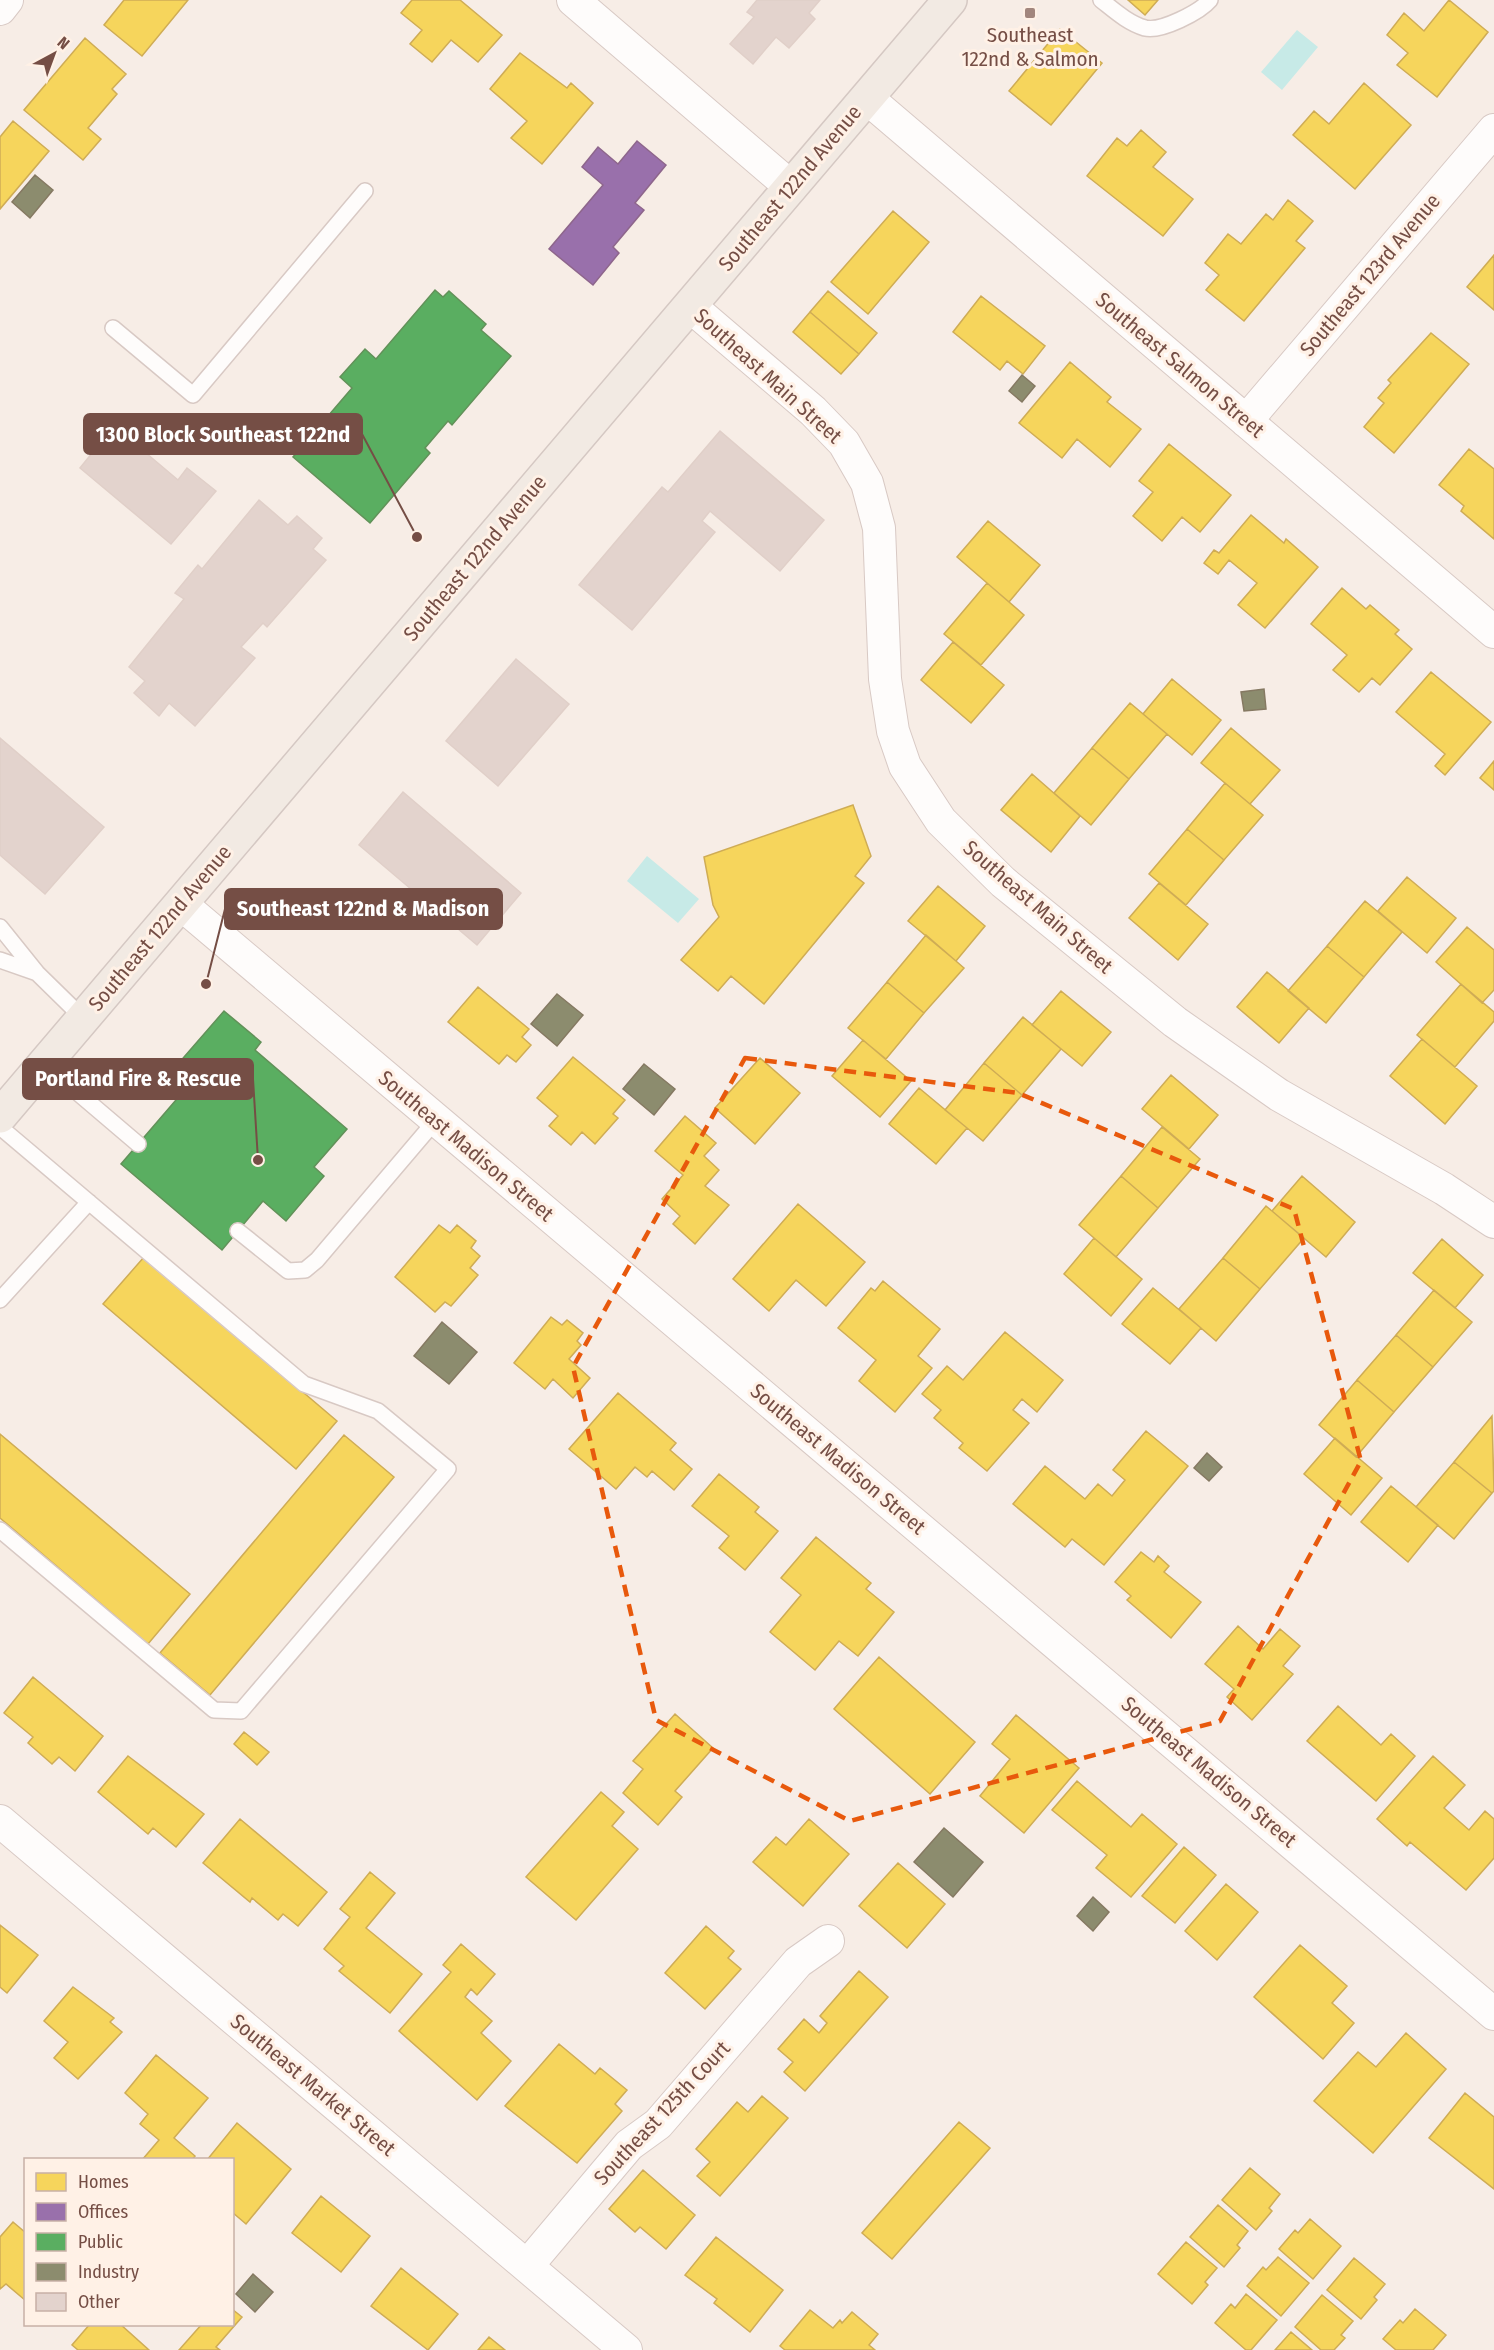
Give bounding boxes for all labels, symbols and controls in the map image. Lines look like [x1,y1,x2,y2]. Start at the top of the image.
marker: Southeast 122nd & Salmon [1023,6,1037,20]
place label: Southeast 122nd & Salmon [961,22,1099,72]
north arrow [24,24,84,84]
text: N [54,33,73,53]
street label: Southeast 122nd Avenue [713,100,867,276]
street label: Southeast 123rd Avenue [1294,188,1446,362]
street label: Southeast Salmon Street [1090,287,1270,443]
street label: Southeast Main Street [689,303,847,449]
callout: 1300 Block Southeast 122nd [84,414,362,454]
text: 1300 Block Southeast 122nd [96,421,350,448]
street label: Southeast 122nd Avenue [398,470,552,646]
street label: Southeast Main Street [958,835,1118,979]
street label: Southeast 122nd Avenue [83,840,237,1016]
callout: Southeast 122nd & Madison [225,889,502,929]
text: Southeast 122nd & Madison [237,895,489,922]
callout: Portland Fire & Rescue [23,1059,253,1099]
text: Portland Fire & Rescue [35,1065,241,1092]
street label: Southeast Madison Street [373,1065,559,1227]
street label: Southeast Madison Street [745,1378,931,1540]
street label: Southeast Madison Street [1116,1691,1302,1853]
street label: Southeast Market Street [225,2008,401,2162]
street label: Southeast 125th Court [588,2035,736,2191]
legend [24,2158,234,2326]
text: Homes [78,2171,129,2193]
text: Offices [78,2201,128,2223]
text: Public [78,2231,123,2253]
text: Industry [78,2261,139,2283]
text: Other [78,2291,121,2313]

